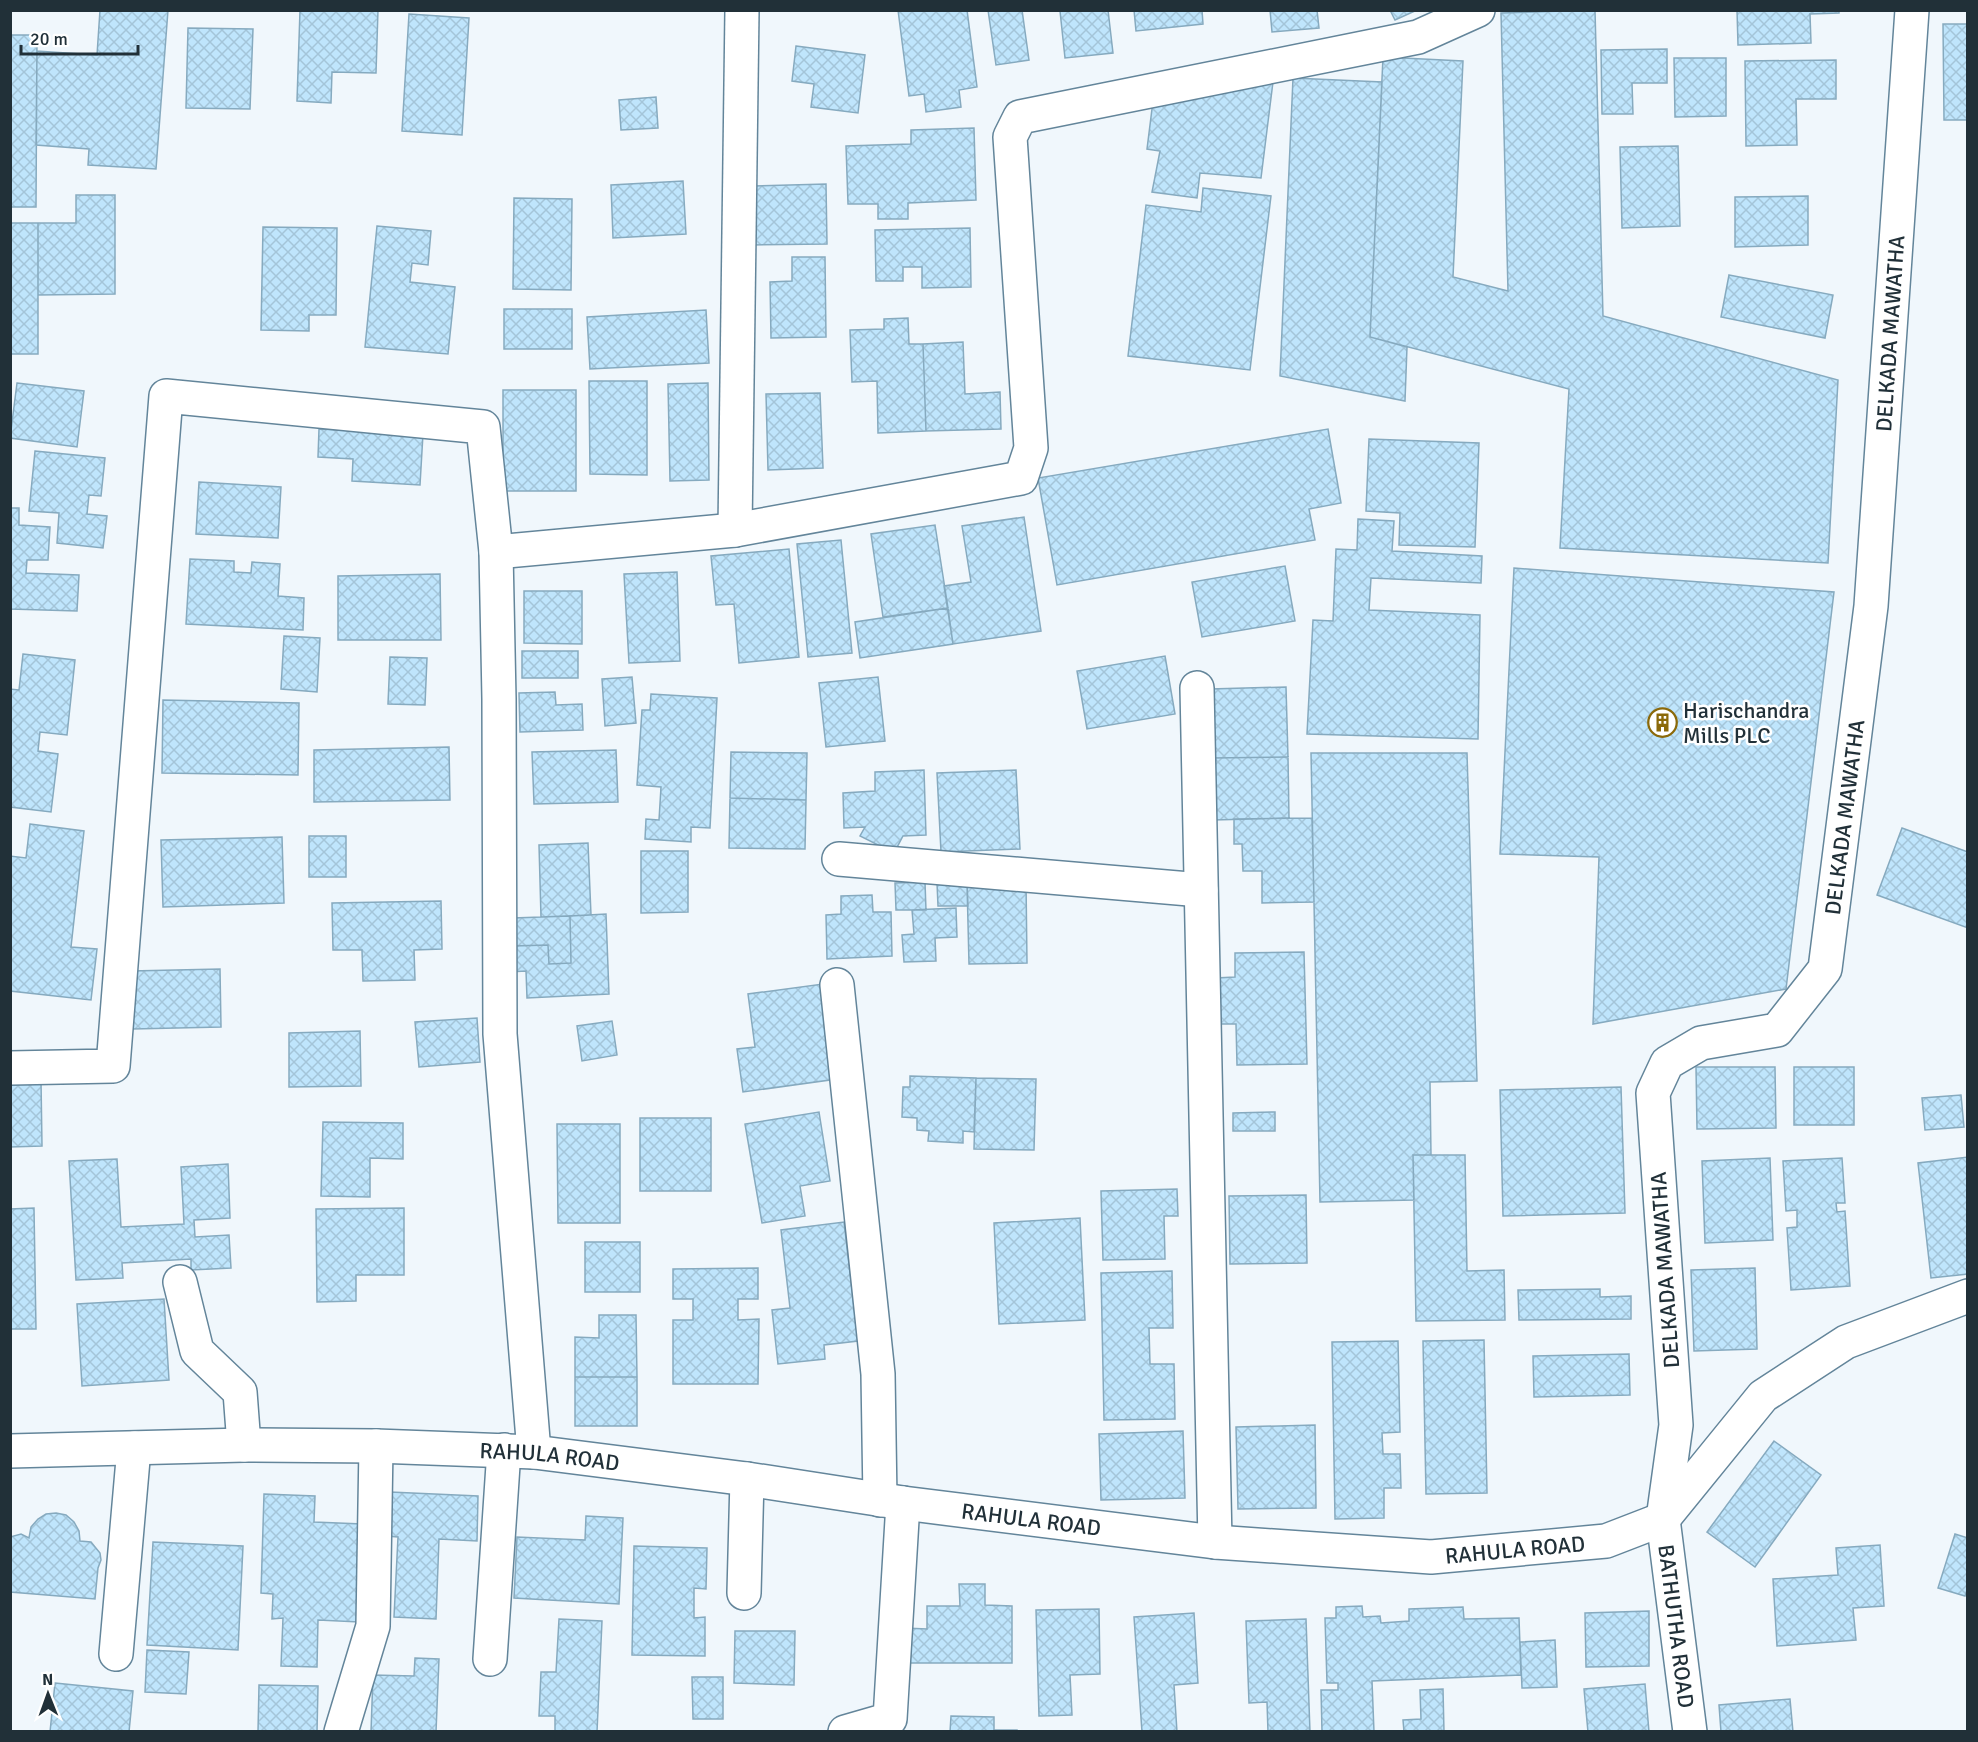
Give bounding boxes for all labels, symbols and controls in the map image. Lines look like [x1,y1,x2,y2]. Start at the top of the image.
scale bar [21,18,138,56]
text: 20 m [30,28,68,50]
street label: DELKADA MAWATHA [1870,234,1910,433]
place label: Harischandra Mills PLC [1683,697,1809,749]
building icon: Harischandra Mills PLC [1646,707,1678,739]
street label: DELKADA MAWATHA [1818,717,1870,917]
street label: DELKADA MAWATHA [1645,1170,1685,1369]
street label: RAHULA ROAD [479,1436,621,1476]
street label: RAHULA ROAD [960,1497,1103,1541]
street label: RAHULA ROAD [1444,1529,1586,1569]
street label: BATHUTHA ROAD [1653,1543,1700,1709]
north arrow [18,1664,78,1724]
text: N [42,1670,53,1690]

